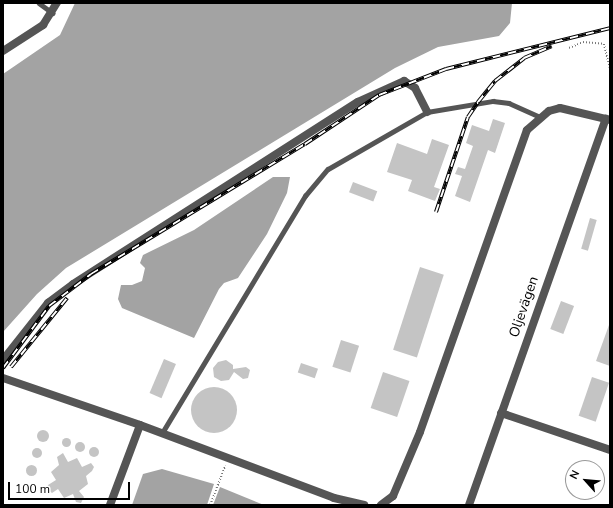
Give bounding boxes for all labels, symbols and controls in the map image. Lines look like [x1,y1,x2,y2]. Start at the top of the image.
street label: Oljevägen [506,274,542,340]
north arrow [565,460,605,500]
text: N [566,468,583,482]
scale bar [10,474,132,500]
text: 100 m [15,481,50,497]

